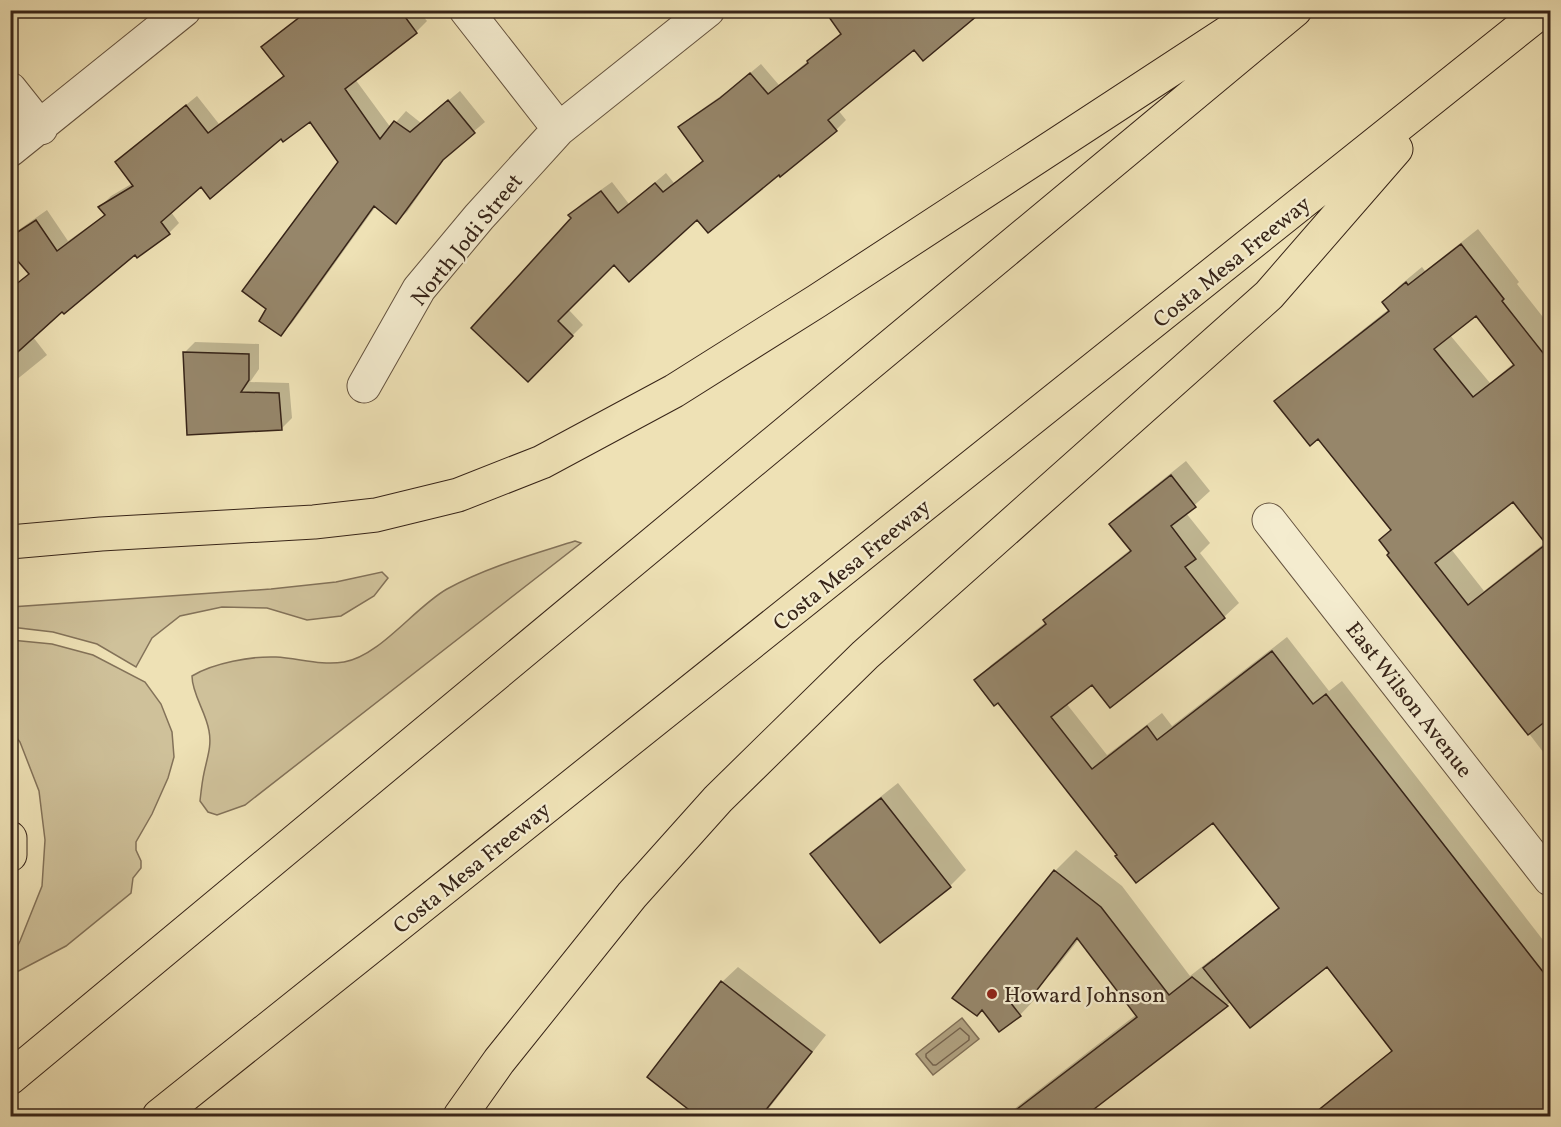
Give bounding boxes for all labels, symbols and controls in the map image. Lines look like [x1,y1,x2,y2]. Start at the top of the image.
street label: North Jodi Street [405,167,531,313]
street label: Costa Mesa Freeway [1147,190,1318,336]
street label: Costa Mesa Freeway [767,493,938,639]
street label: East Wilson Avenue [1337,616,1479,785]
street label: Costa Mesa Freeway [387,796,558,942]
place label: Howard Johnson [1004,981,1165,1012]
marker: Howard Johnson [985,987,999,1001]

